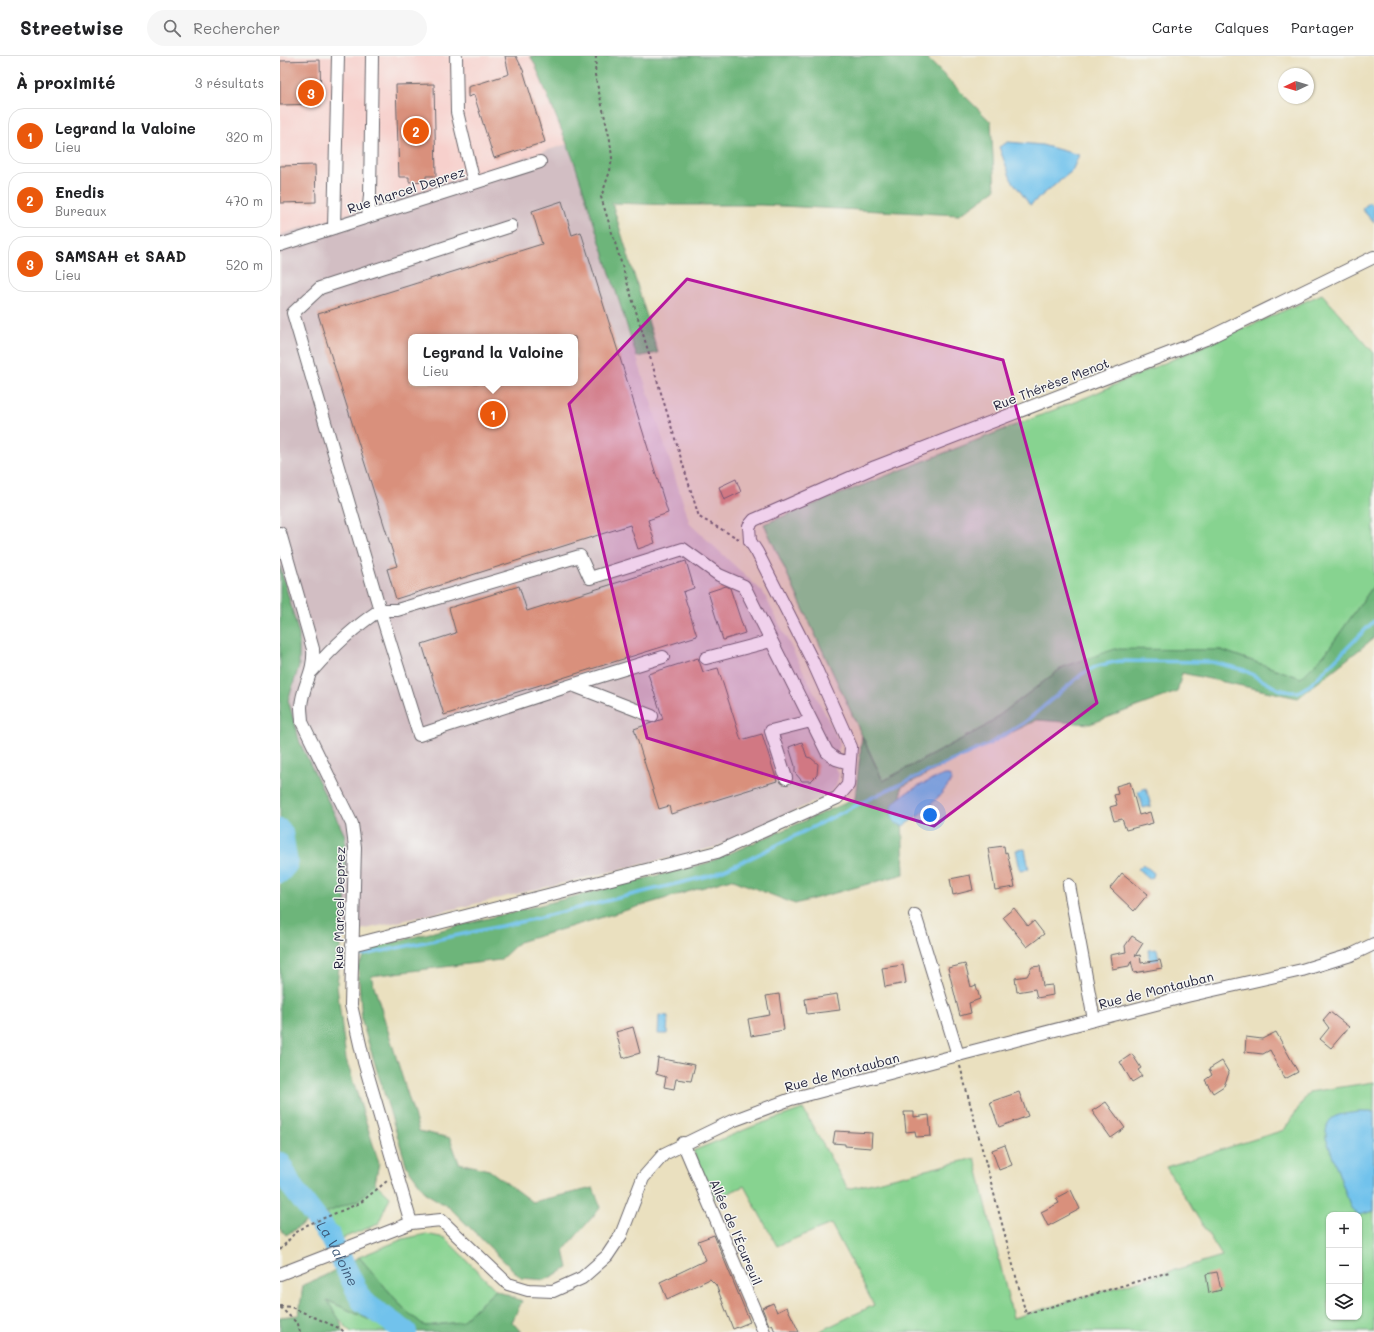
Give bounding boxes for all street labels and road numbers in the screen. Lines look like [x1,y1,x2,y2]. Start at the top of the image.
street label: Rue Marcel Deprez [345,163,467,217]
street label: Rue Thérèse Menot [991,354,1111,413]
street label: Rue Marcel Deprez [329,847,348,969]
street label: Rue de Montauban [1097,967,1215,1012]
street label: Rue de Montauban [783,1048,901,1095]
street label: Allée de l'Écureuil [706,1176,766,1287]

